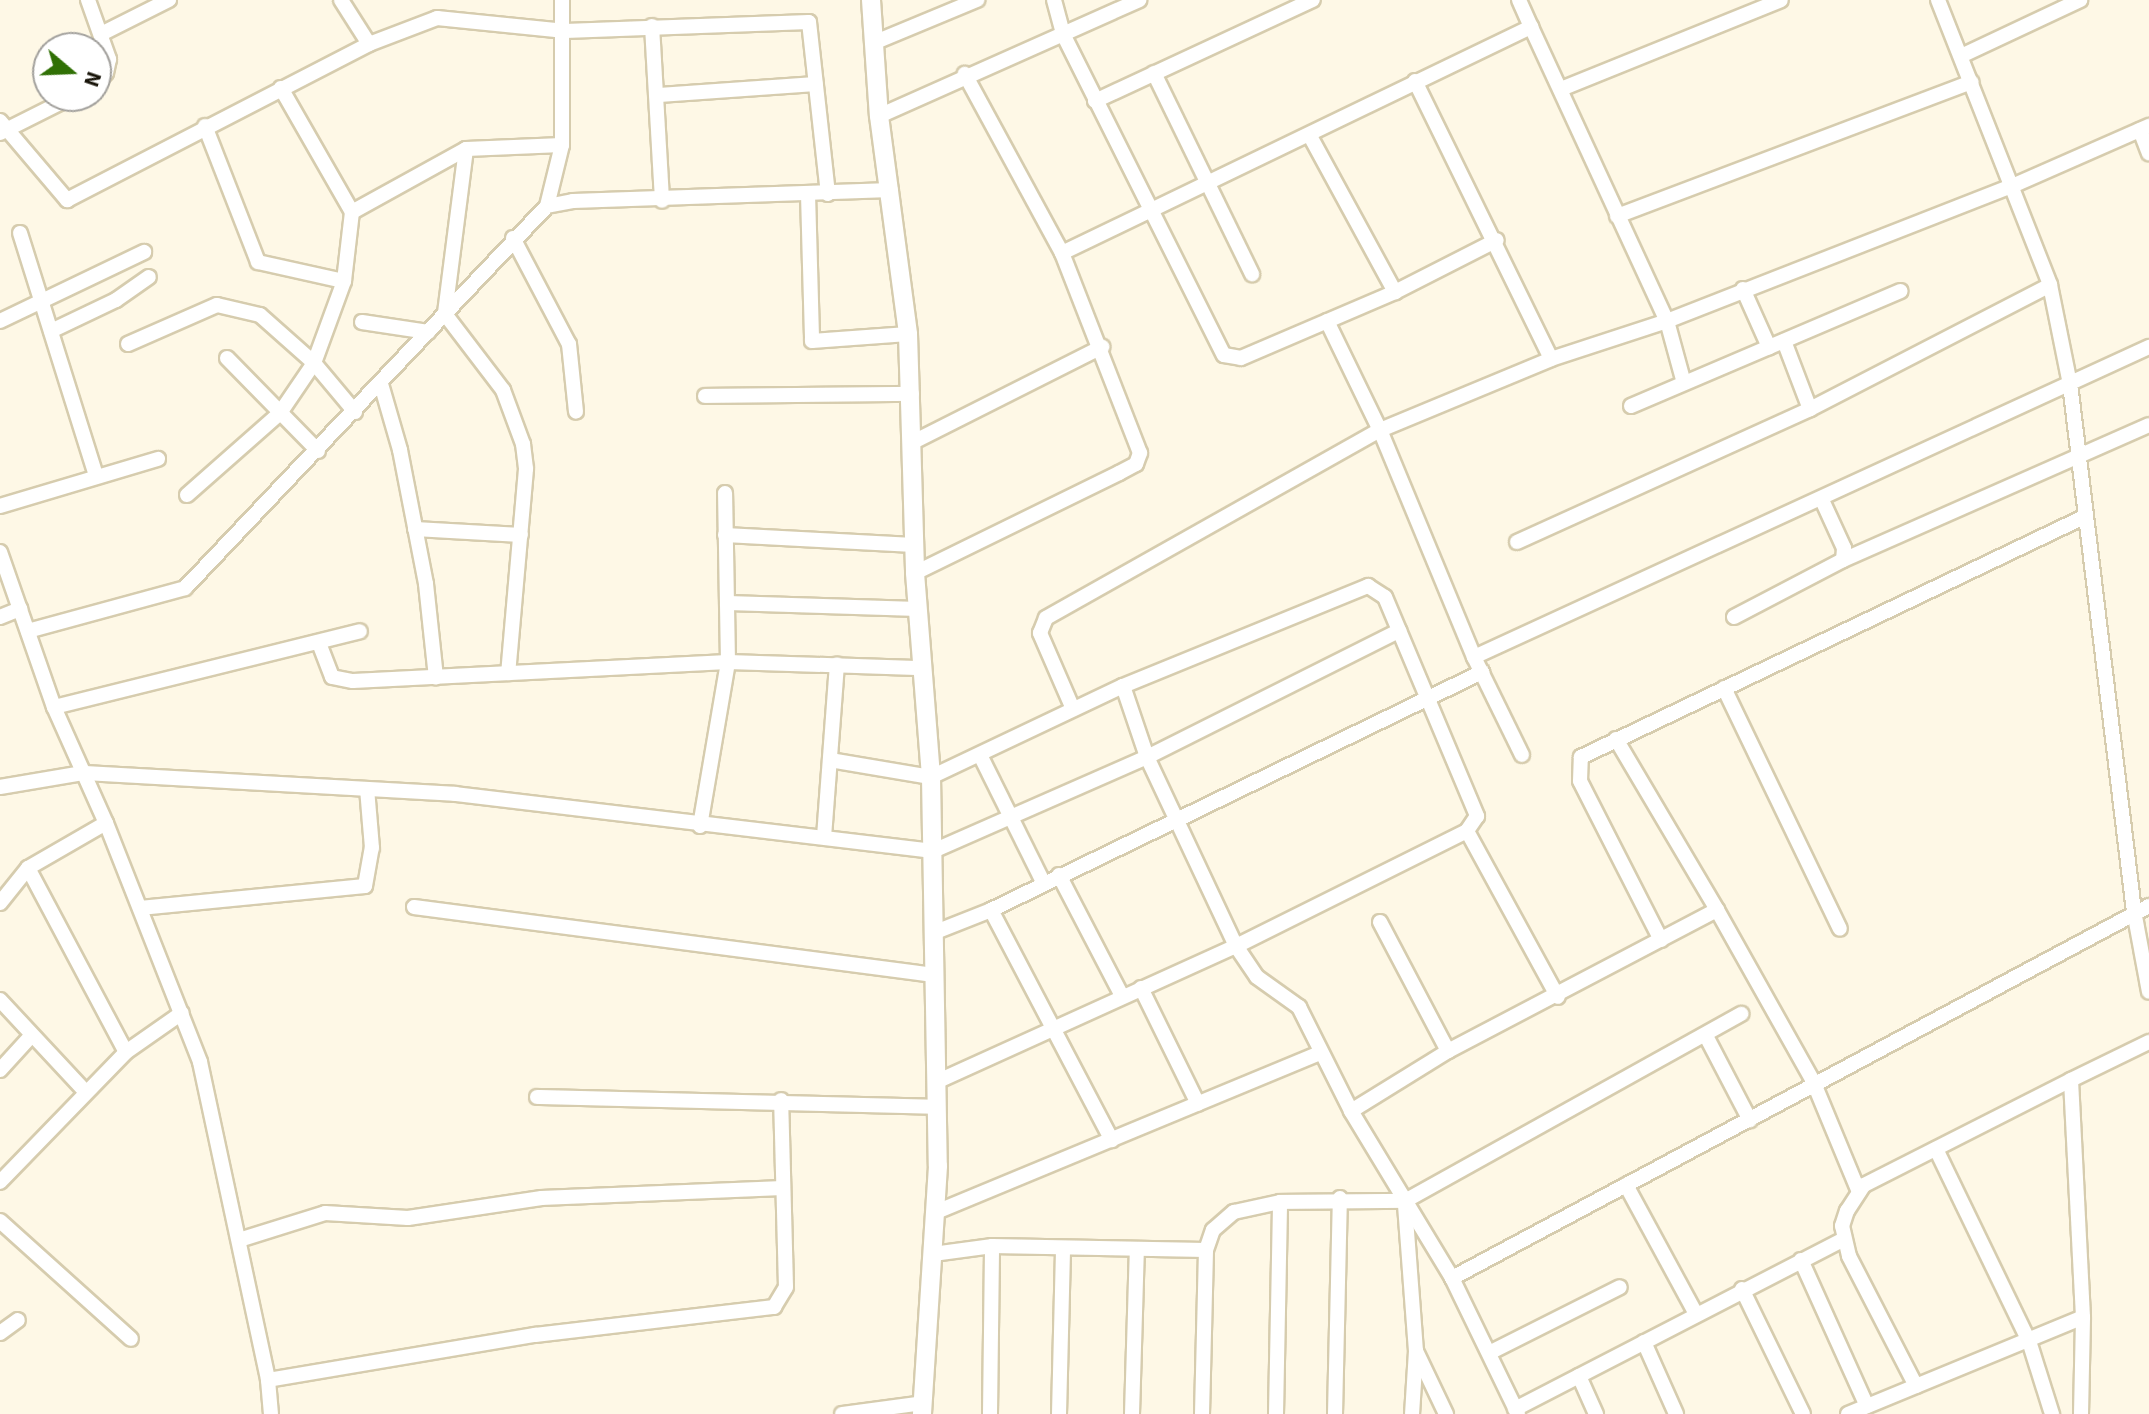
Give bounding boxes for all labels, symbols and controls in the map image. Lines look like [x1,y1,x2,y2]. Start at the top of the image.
north arrow [32,32,112,112]
text: N [75,67,110,91]

